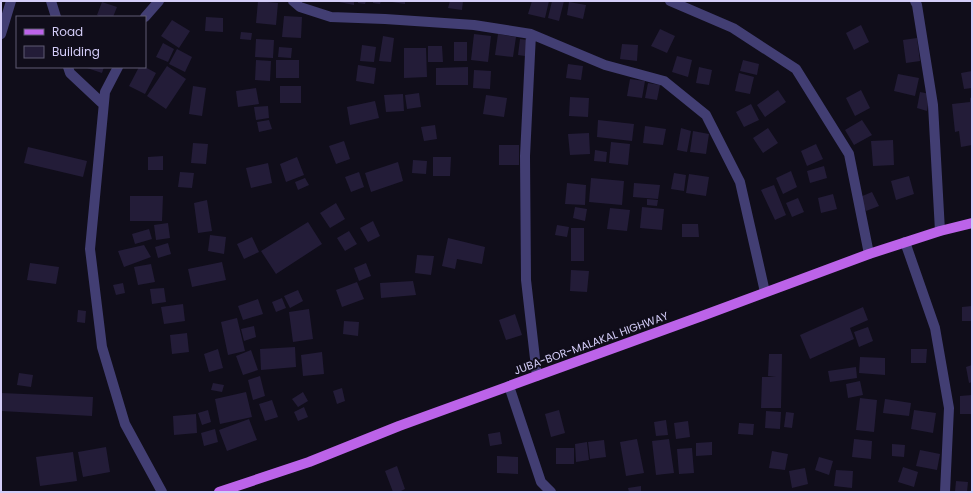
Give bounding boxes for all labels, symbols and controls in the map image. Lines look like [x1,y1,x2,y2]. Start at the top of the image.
legend [16,16,146,68]
text: Road [52,23,83,40]
text: Building [52,43,100,60]
street label: JUBA-BOR-MALAKAL HIGHWAY [511,307,671,378]

